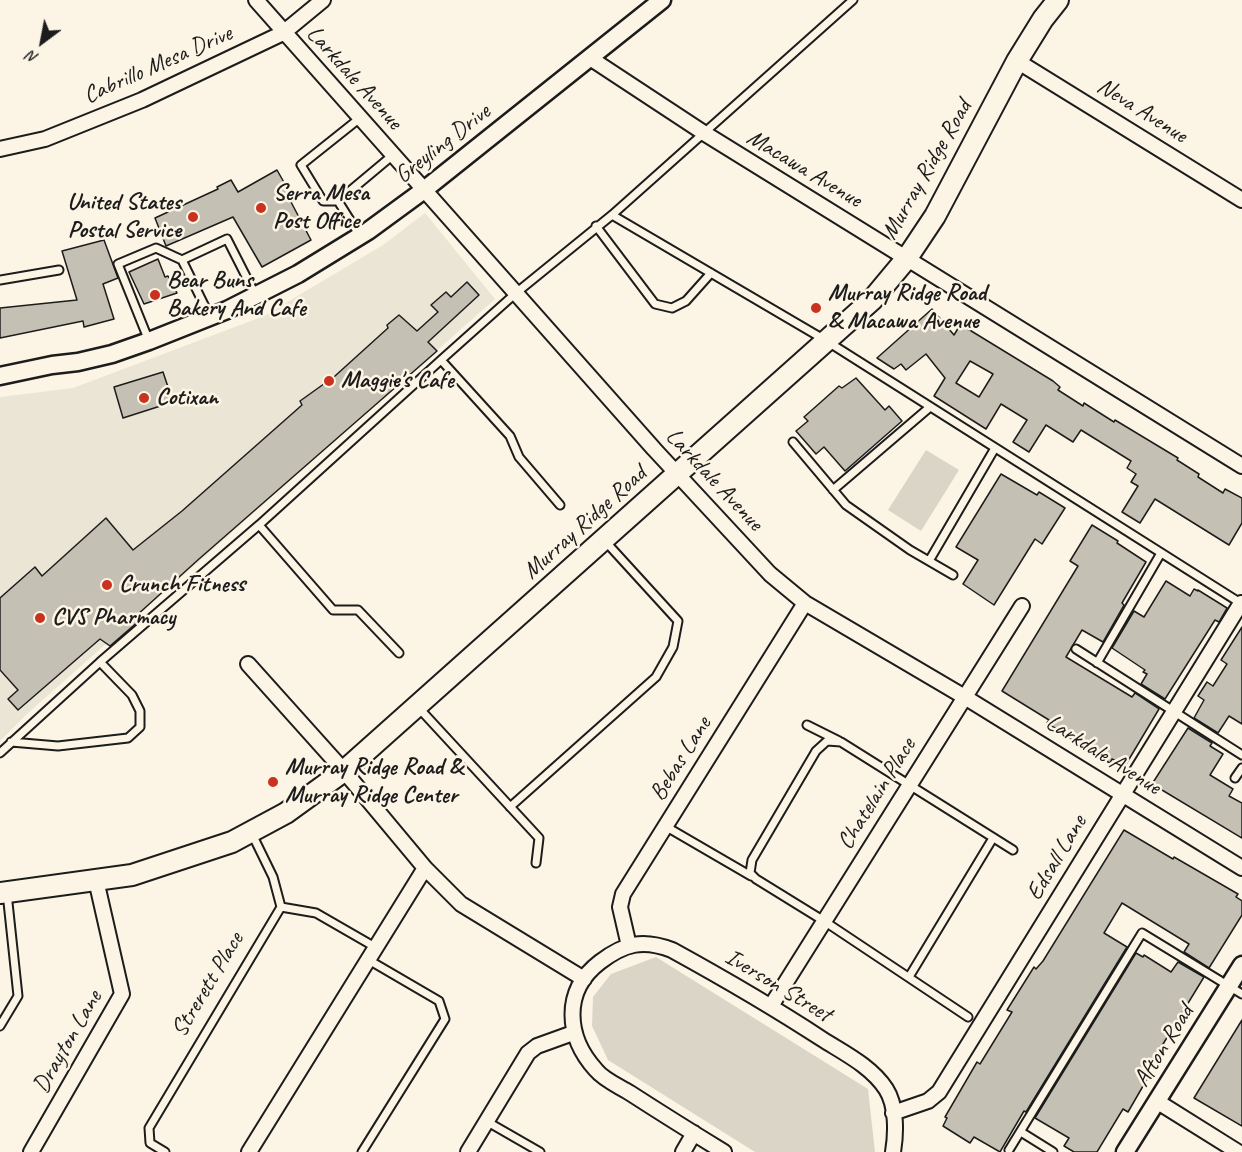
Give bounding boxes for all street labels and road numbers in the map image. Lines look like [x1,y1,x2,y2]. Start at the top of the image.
street label: Cabrillo Mesa Drive [79,19,237,111]
street label: Larkdale Avenue [300,20,408,136]
street label: Neva Avenue [1092,72,1192,150]
street label: Murray Ridge Road [876,95,978,245]
street label: Greyling Drive [390,98,496,190]
street label: Macawa Avenue [741,123,867,215]
street label: Larkdale Avenue [659,423,769,537]
street label: Murray Ridge Road [517,460,653,586]
street label: Larkdale Avenue [1040,708,1166,802]
street label: Bebas Lane [644,712,718,806]
street label: Chatelain Place [831,733,923,855]
street label: Edsall Lane [1020,810,1094,906]
street label: Strerett Place [166,928,250,1042]
street label: Iverson Street [720,943,836,1029]
street label: Drayton Lane [27,986,109,1098]
street label: Afton Road [1128,1000,1200,1092]

